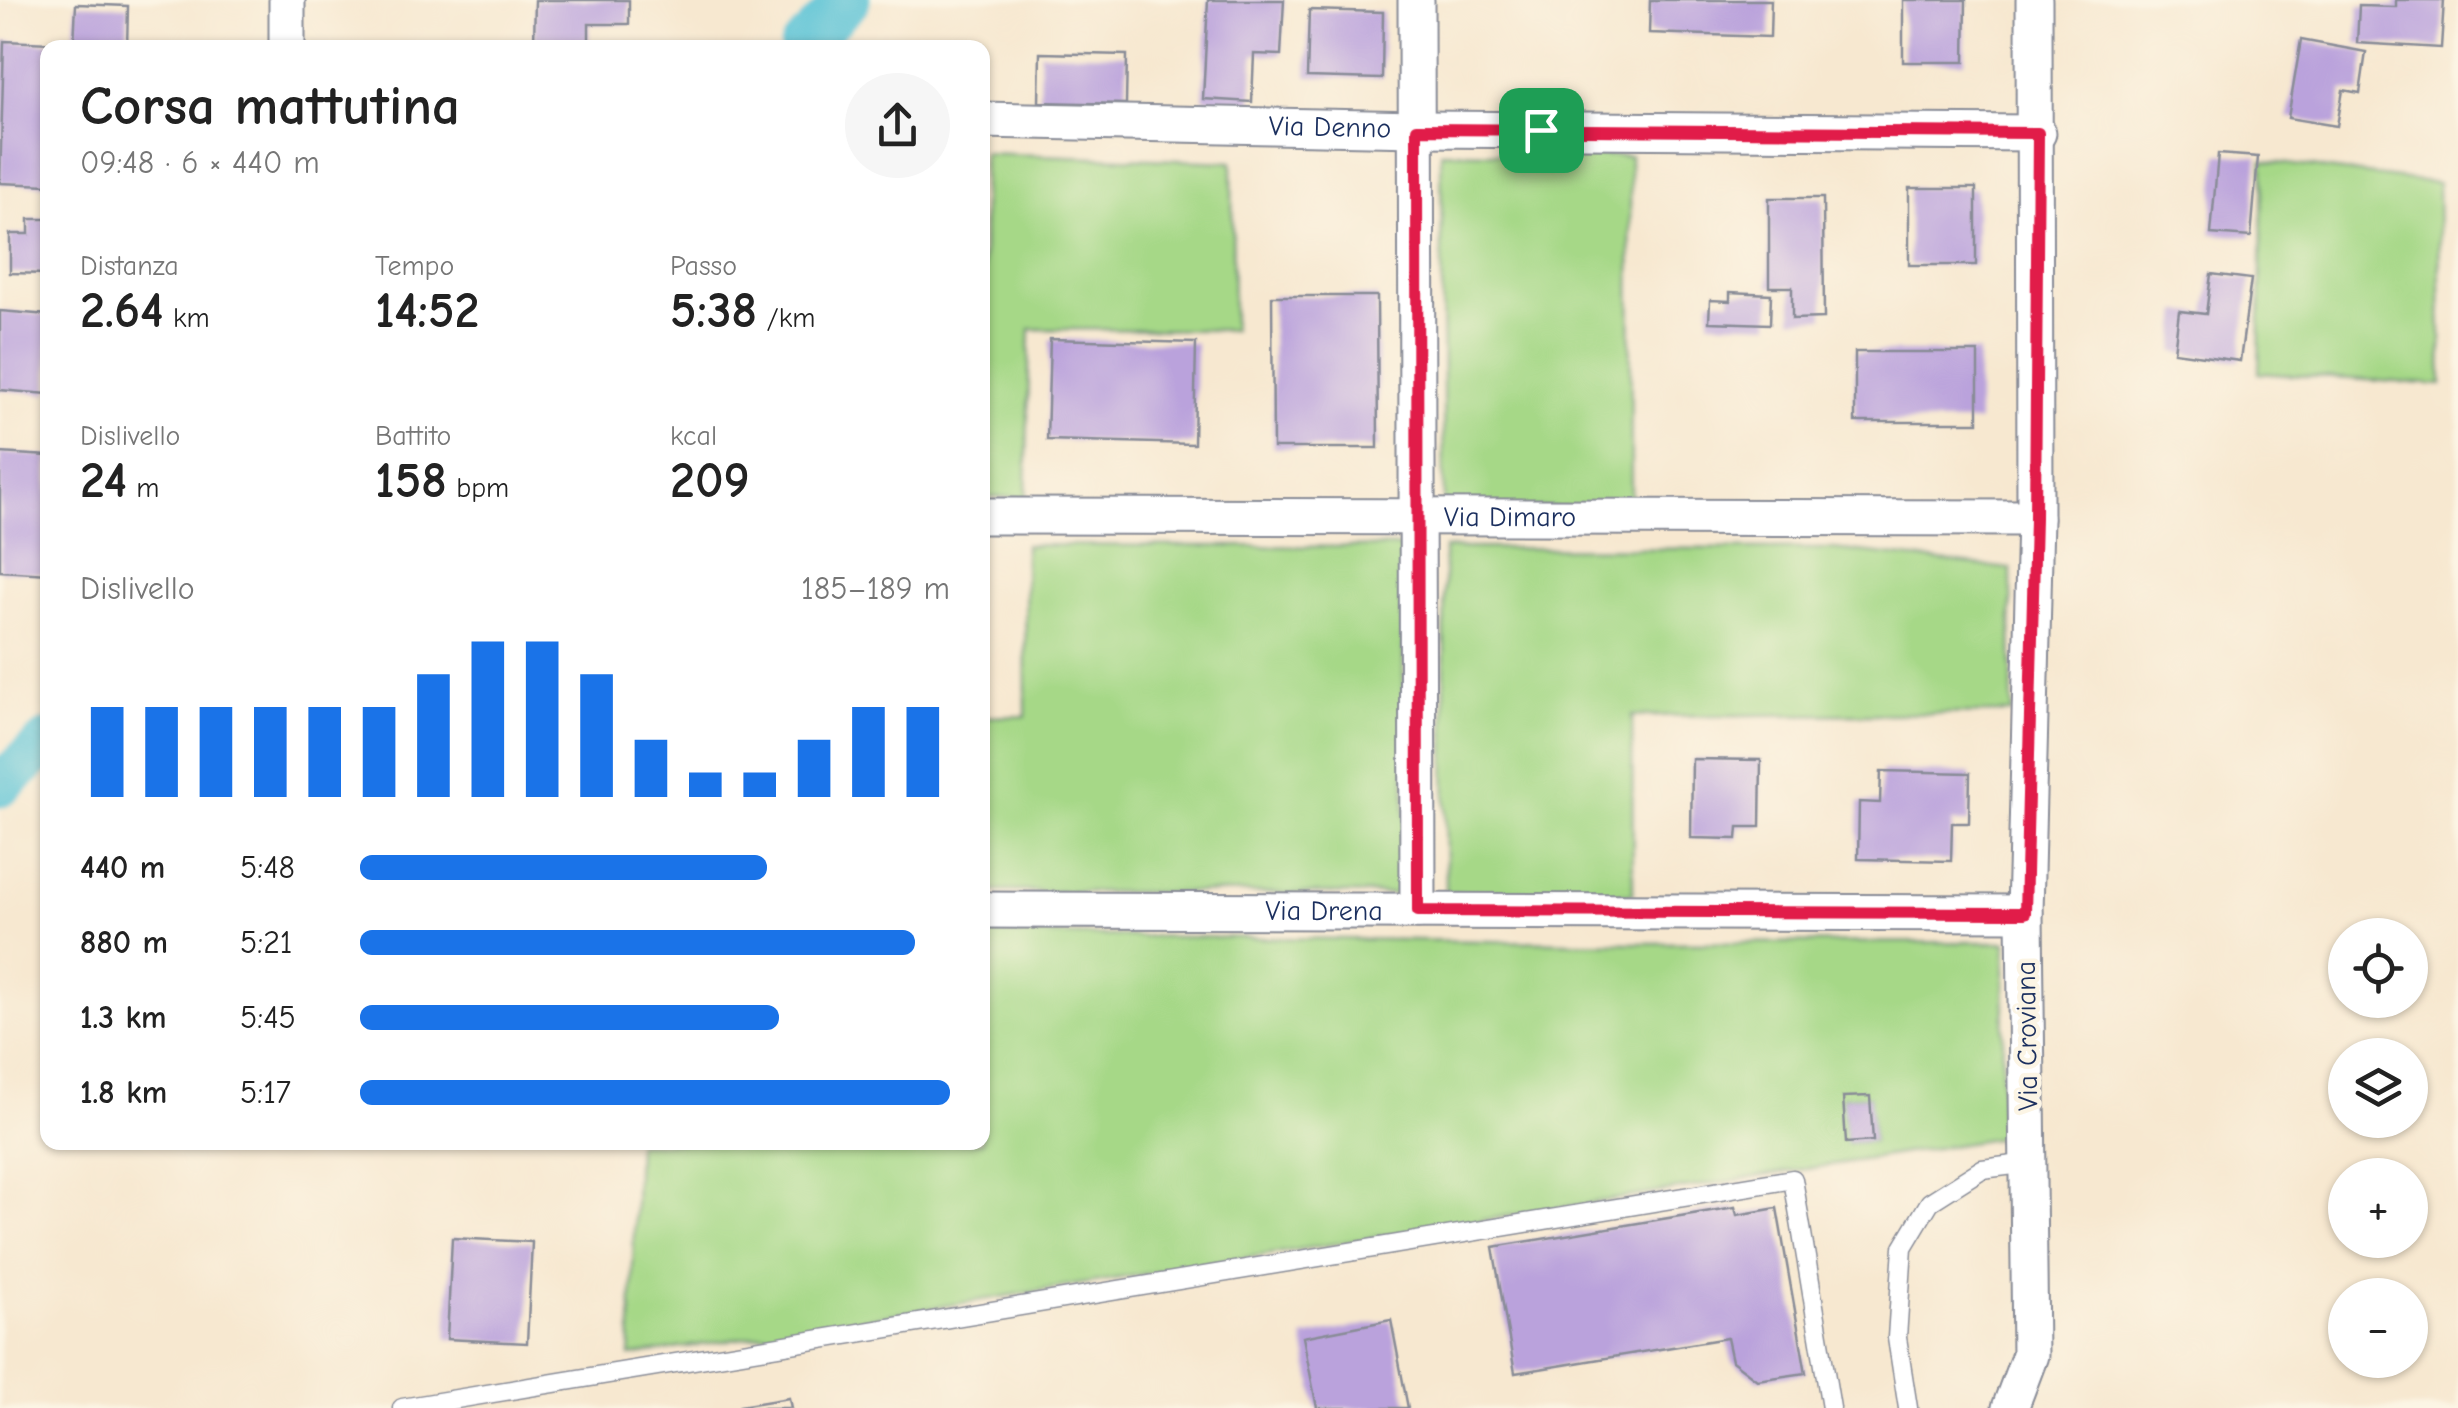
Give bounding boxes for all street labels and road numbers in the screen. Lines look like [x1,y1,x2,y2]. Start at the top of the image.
street label: Via Denno [1268,110,1392,144]
street label: Via Dimaro [1444,501,1576,533]
street label: Via Drena [1265,895,1383,927]
street label: Via Croviana [2010,961,2044,1111]

